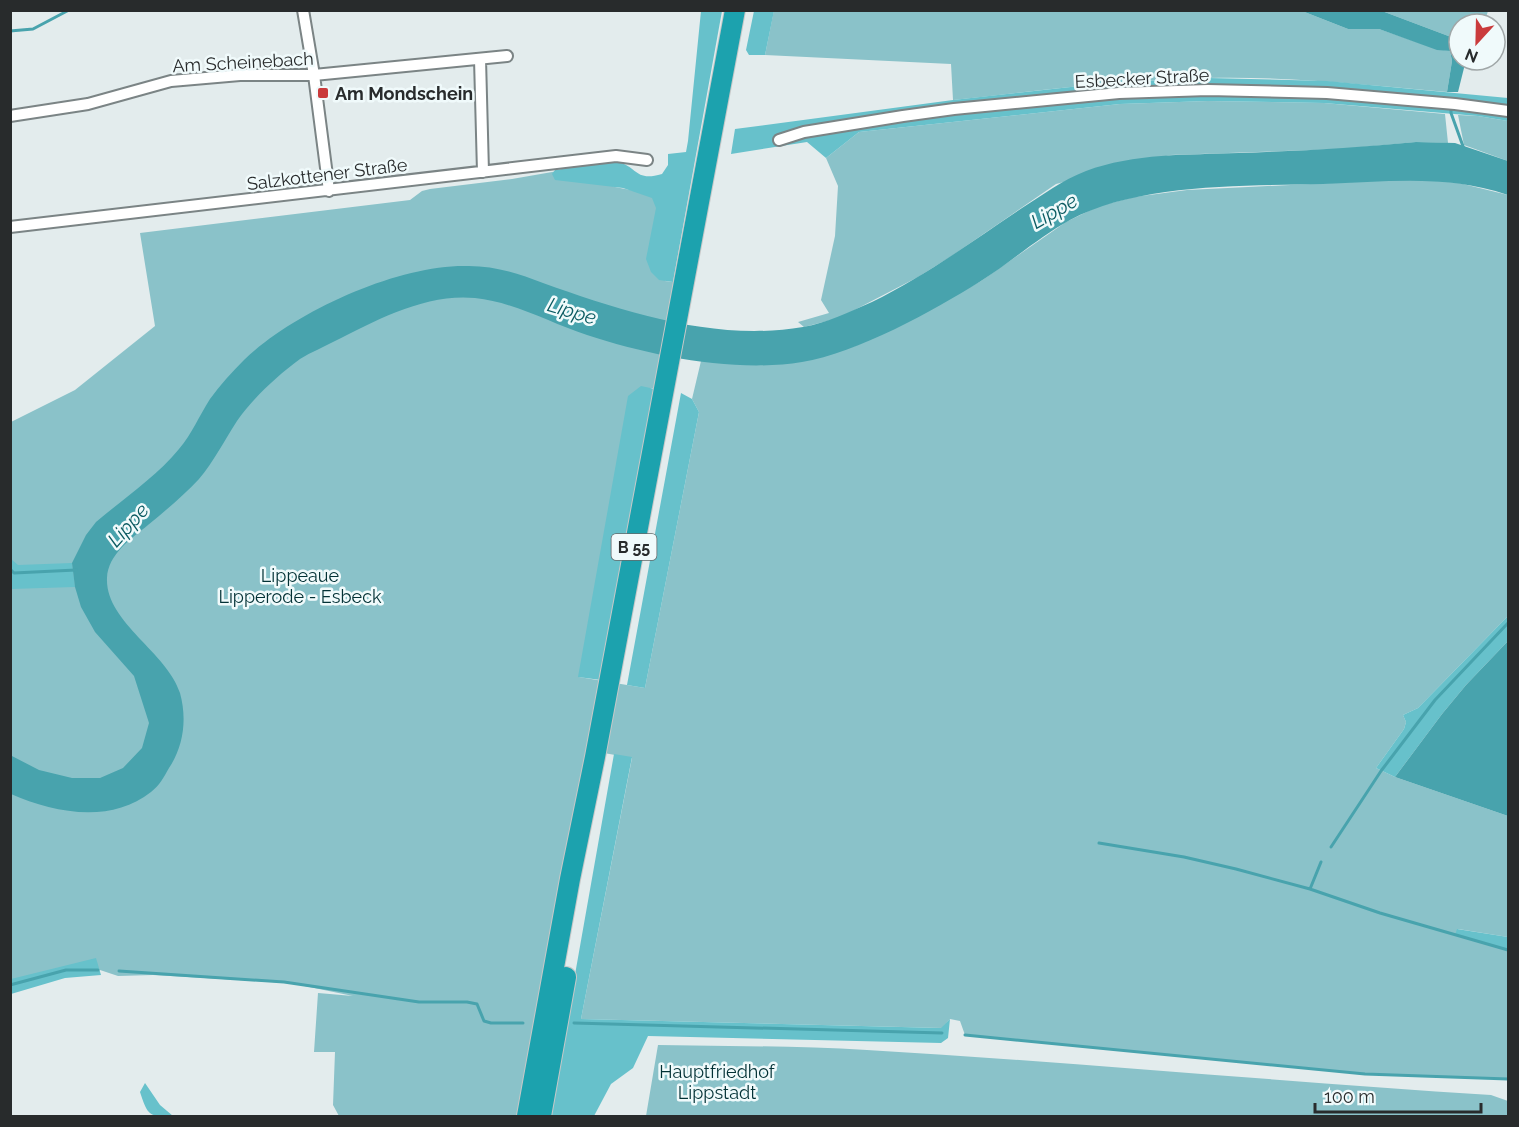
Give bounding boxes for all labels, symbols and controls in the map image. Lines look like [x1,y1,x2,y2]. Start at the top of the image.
north arrow [1447,12,1507,72]
text: N [1462,44,1481,67]
street label: Am Scheinebach [172,48,314,76]
street label: Esbecker Straße [1074,64,1210,92]
place label: Am Mondschein [335,83,473,104]
marker: Am Mondschein [316,86,330,100]
street label: Salzkottener Straße [246,154,409,194]
water label: Lippe [1026,188,1082,234]
water label: Lippe [545,292,600,330]
water label: Lippe [102,498,154,552]
road number: B 55 [612,534,656,560]
park label: Lippeaue Lipperode - Esbeck [218,565,382,607]
park label: Hauptfriedhof Lippstadt [659,1061,776,1103]
scale bar [1315,1076,1482,1114]
text: 100 m [1324,1086,1375,1107]

